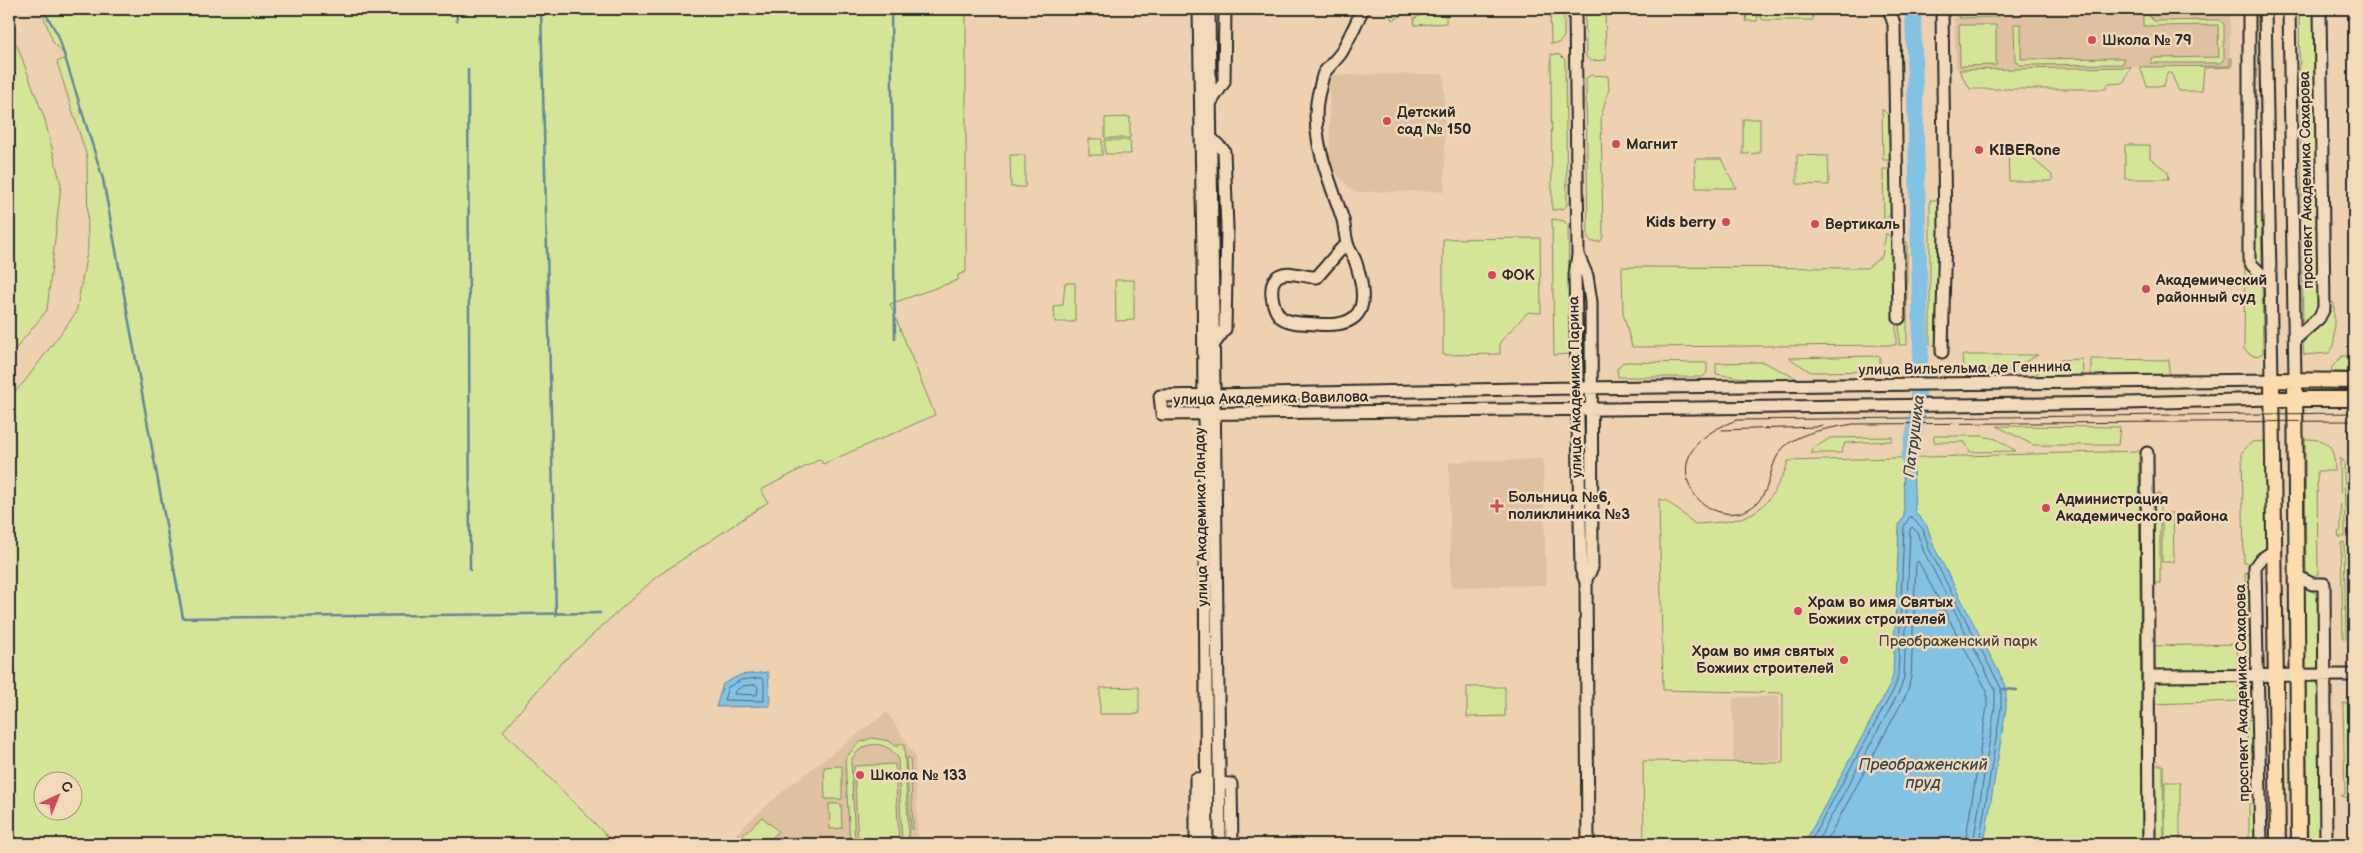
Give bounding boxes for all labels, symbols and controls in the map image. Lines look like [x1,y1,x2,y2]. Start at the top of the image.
place label: Школа № 79 [2102,31,2192,50]
marker: Школа № 79 [2086,34,2098,46]
street label: проспект Академика Сахарова [2295,71,2318,289]
place label: Детский сад № 150 [1397,103,1471,139]
marker: Детский сад № 150 [1381,115,1393,127]
place label: Магнит [1626,135,1678,154]
marker: Магнит [1610,138,1622,150]
place label: KIBERone [1989,141,2061,160]
marker: KIBERone [1973,144,1985,156]
place label: Kids berry [1646,213,1716,232]
place label: Вертикаль [1825,215,1900,234]
marker: Kids berry [1720,216,1732,228]
marker: Вертикаль [1809,218,1821,230]
place label: ФОК [1502,266,1535,285]
marker: ФОК [1486,269,1498,281]
place label: Академический районный суд [2155,271,2267,307]
marker: Академический районный суд [2140,283,2152,295]
street label: улица Академика Парина [1564,296,1587,478]
street label: улица Вильгельма де Геннина [1858,357,2072,380]
street label: улица Академика Вавилова [1173,387,1369,410]
water label: Патрушиха [1900,394,1929,479]
street label: улица Академика Ландау [1190,427,1213,607]
place label: Больница №6, поликлиника №3 [1508,488,1630,524]
place label: Администрация Академического района [2055,490,2228,526]
marker: Больница №6, поликлиника №3 [1490,499,1504,513]
marker: Администрация Академического района [2040,502,2052,514]
street label: проспект Академика Сахарова [2231,584,2254,802]
place label: Храм во имя Святых Божиих строителей [1807,593,1953,629]
marker: Храм во имя Святых Божиих строителей [1792,605,1804,617]
park label: Преображенский парк [1878,632,2038,651]
place label: Храм во имя святых Божиих строителей [1691,642,1834,678]
marker: Храм во имя святых Божиих строителей [1838,654,1850,666]
water label: Преображенский пруд [1858,756,1988,793]
place label: Школа № 133 [870,766,967,785]
marker: Школа № 133 [854,769,866,781]
north arrow [32,770,82,820]
text: С [57,778,76,797]

